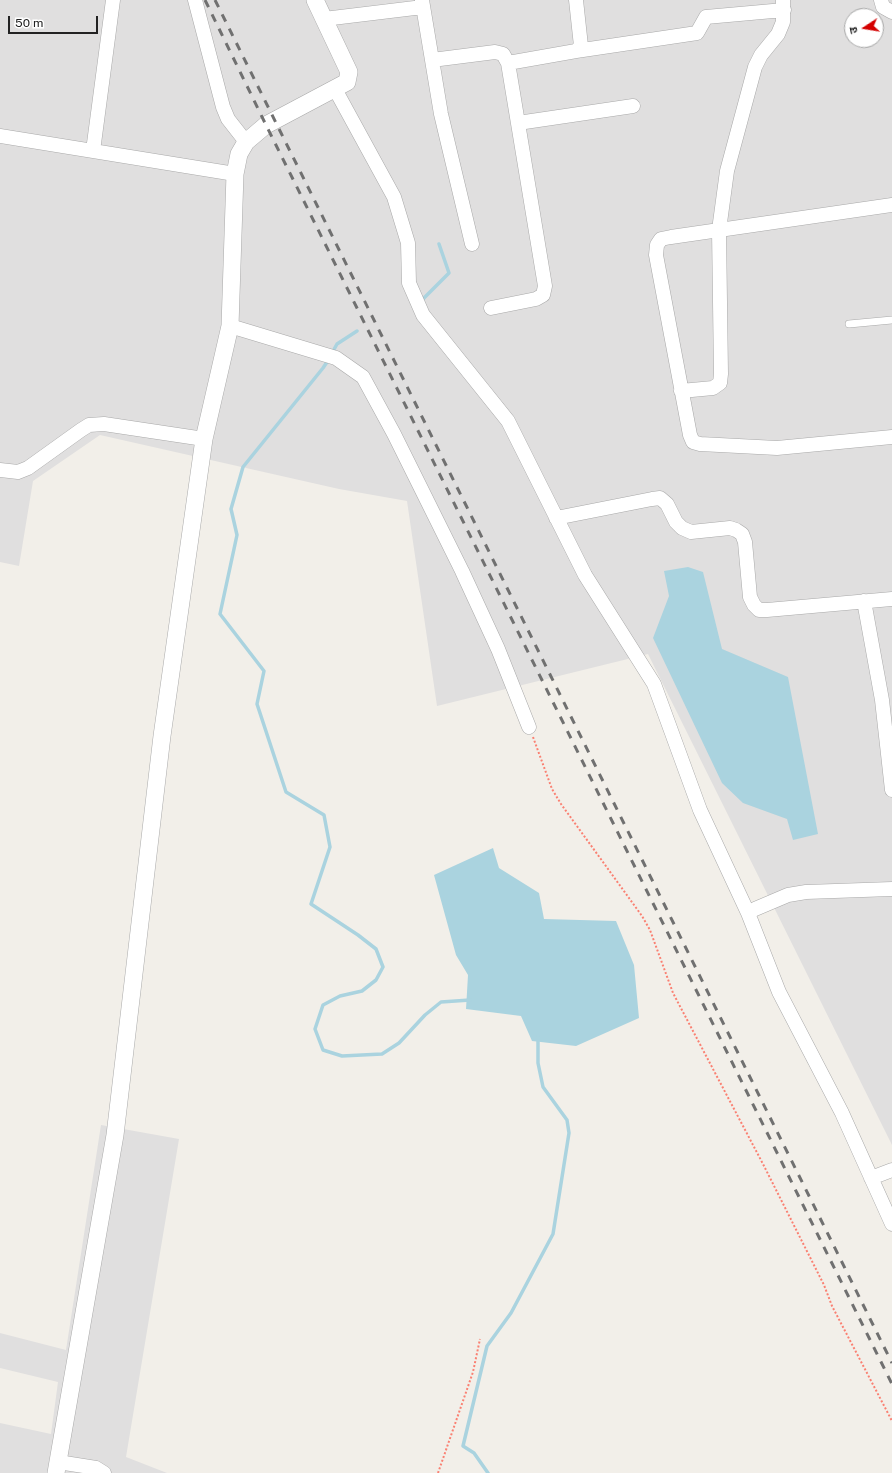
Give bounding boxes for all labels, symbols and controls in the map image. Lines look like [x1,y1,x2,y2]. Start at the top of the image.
scale bar [10,8,100,34]
north arrow [844,8,884,48]
text: 50 m [15,16,43,30]
text: उ [847,26,860,35]

